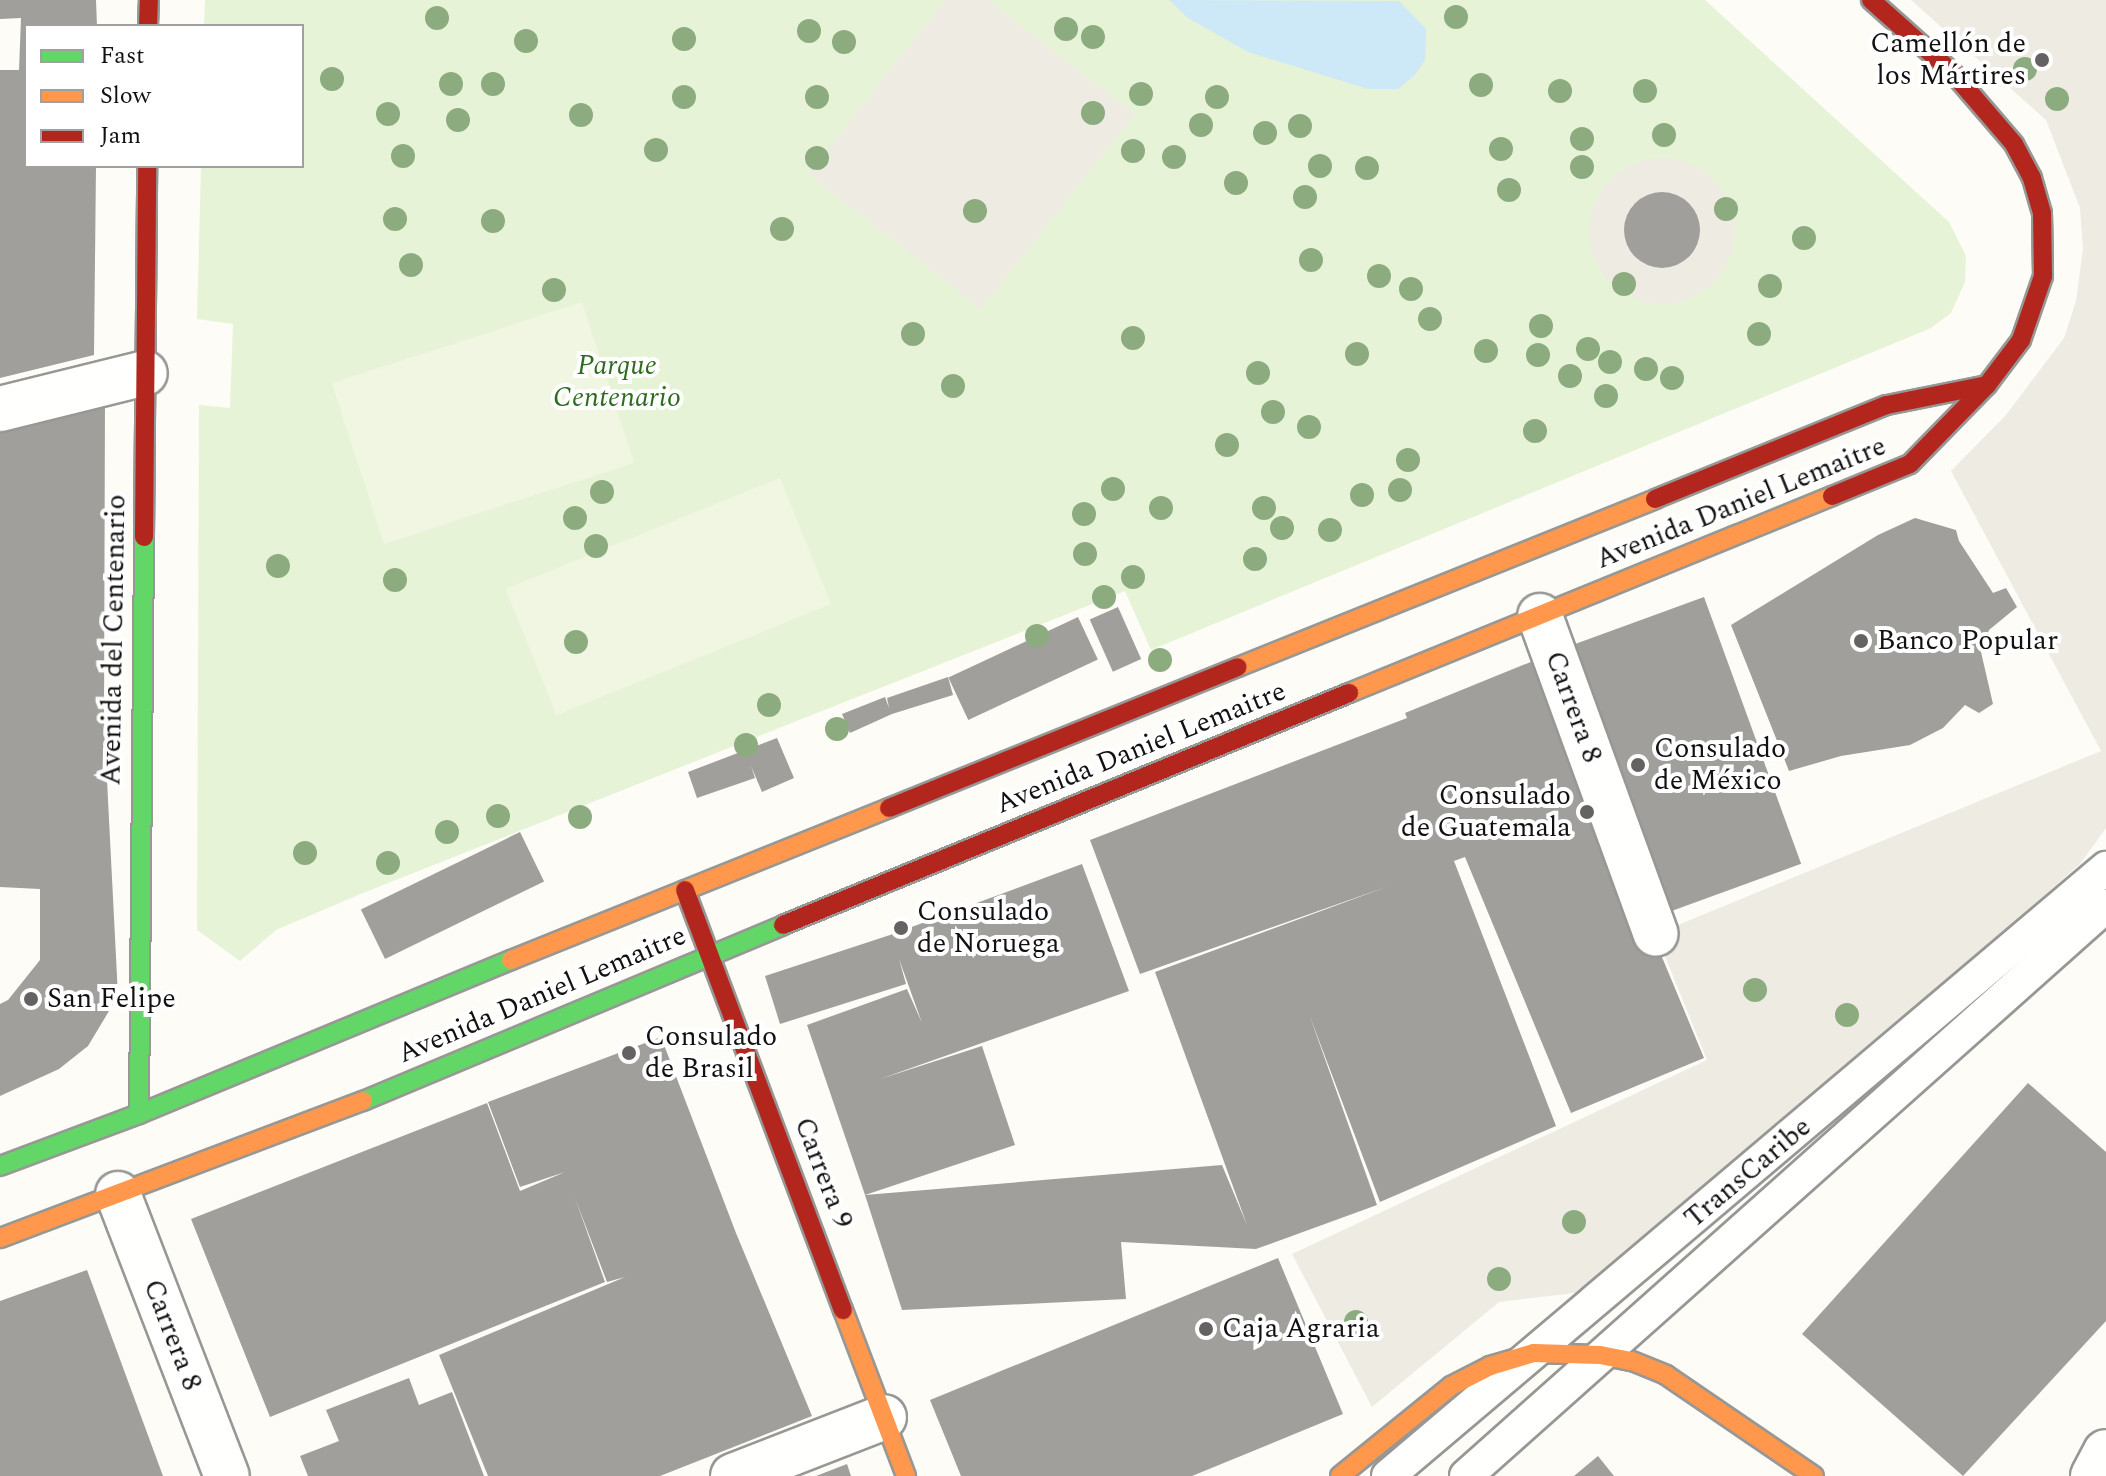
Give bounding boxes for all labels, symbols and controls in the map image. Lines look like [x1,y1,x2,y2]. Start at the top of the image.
legend [24,24,304,168]
place label: Camellón de los Mártires [1870,27,2026,93]
text: Fast [100,38,145,74]
marker: Camellón de los Mártires [2033,51,2051,69]
text: Slow [100,78,151,114]
text: Jam [100,118,141,154]
park label: Parque Centenario [553,349,681,415]
street label: Avenida Daniel Lemaitre [1591,429,1891,577]
street label: Avenida del Centenario [95,494,133,786]
place label: Banco Popular [1877,624,2058,658]
marker: Banco Popular [1852,632,1870,650]
street label: Carrera 8 [1537,647,1609,767]
street label: Avenida Daniel Lemaitre [991,674,1291,822]
place label: Consulado de México [1654,732,1786,798]
marker: Consulado de México [1629,756,1647,774]
place label: Consulado de Guatemala [1401,779,1571,845]
marker: Consulado de Guatemala [1578,803,1596,821]
place label: Consulado de Noruega [917,895,1060,961]
street label: Avenida Daniel Lemaitre [393,919,691,1071]
marker: Consulado de Noruega [892,919,910,937]
place label: San Felipe [47,982,176,1016]
marker: San Felipe [22,990,40,1008]
place label: Consulado de Brasil [645,1020,777,1086]
marker: Consulado de Brasil [620,1044,638,1062]
street label: TransCaribe [1678,1110,1818,1236]
street label: Carrera 9 [787,1113,859,1233]
street label: Carrera 8 [136,1275,208,1395]
place label: Caja Agraria [1222,1312,1380,1346]
marker: Caja Agraria [1197,1320,1215,1338]

